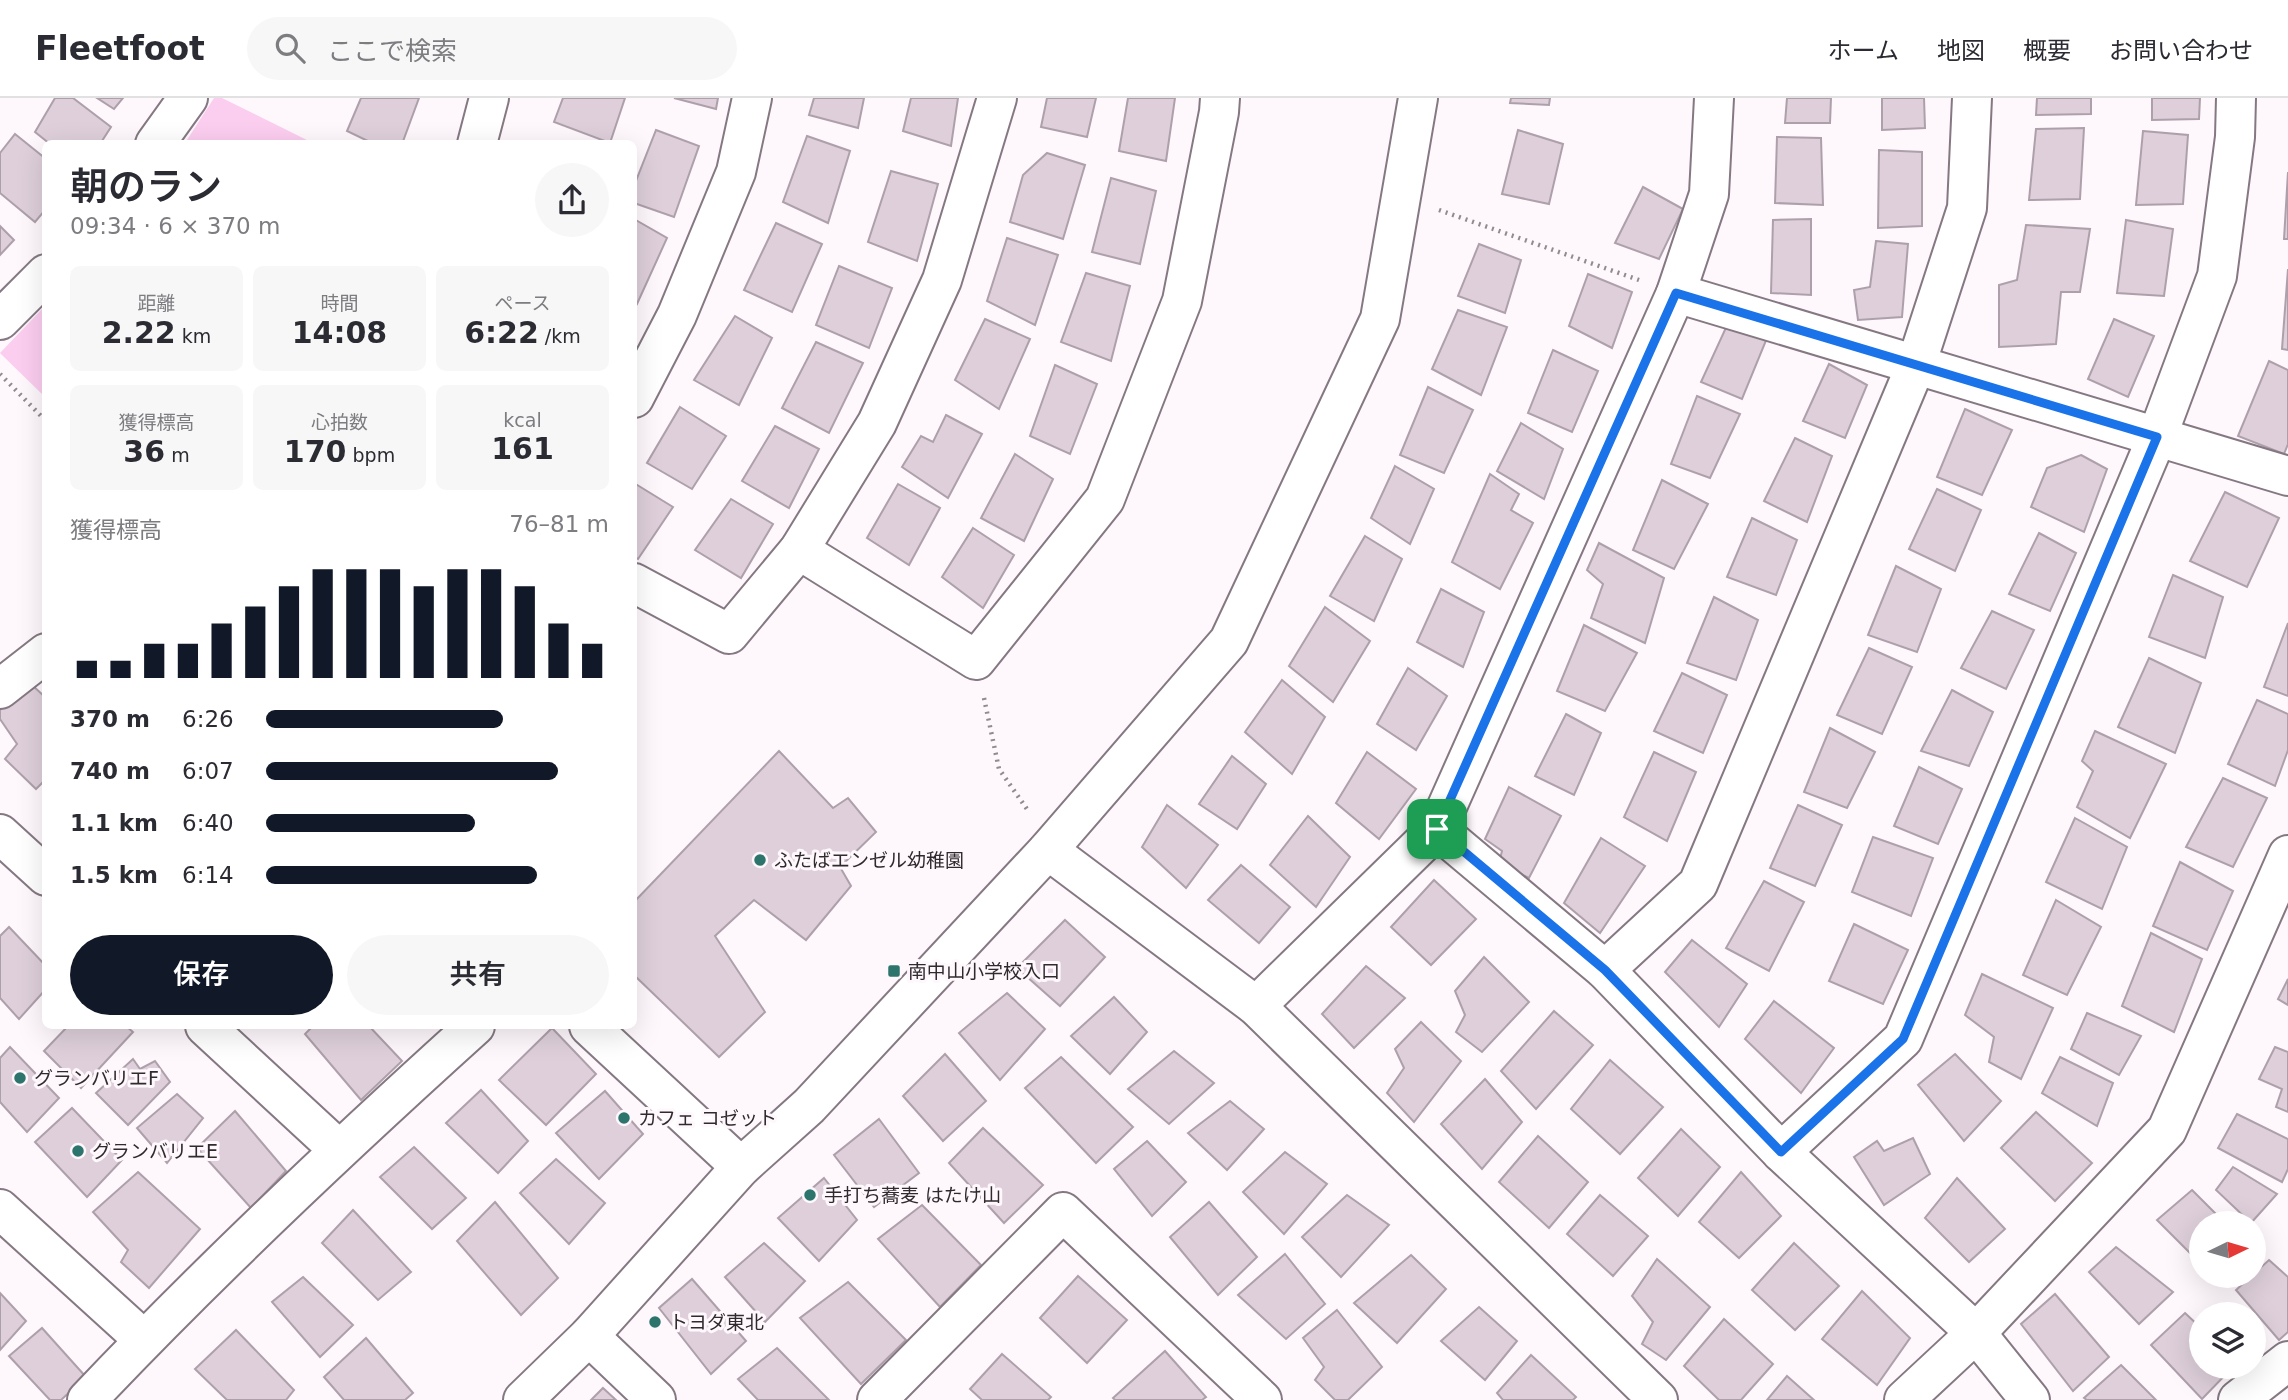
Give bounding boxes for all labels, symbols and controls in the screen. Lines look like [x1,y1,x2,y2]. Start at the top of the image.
search box [247,17,737,80]
text: Fleetfoot [35,29,205,68]
icon: search [271,29,309,67]
text: ここで検索 [327,36,457,66]
text: ホーム [1828,37,1899,65]
text: 地図 [1937,37,1985,65]
text: 概要 [2023,37,2071,65]
text: お問い合わせ [2109,37,2253,65]
button: share [535,163,609,237]
text: 朝のラン [70,165,222,209]
text: 09:34 · 6 × 370 m [70,213,280,239]
text: 距離 [137,292,176,314]
text: 時間 [320,292,359,314]
text: ペース [494,292,551,314]
text: 2.22 [102,315,176,350]
text: 14:08 [292,315,387,350]
text: 6:22 [464,315,539,350]
text: km [176,325,211,347]
text: /km [539,325,581,347]
text: kcal [503,409,542,431]
text: 獲得標高 [118,411,195,433]
text: 心拍数 [311,411,368,433]
text: 161 [491,431,554,466]
text: 36 [123,434,165,469]
text: 170 [284,434,346,469]
text: m [165,444,190,466]
text: bpm [346,444,395,466]
text: 76–81 m [509,511,609,537]
text: 獲得標高 [70,517,162,543]
text: 370 m [70,706,150,732]
text: 6:26 [182,706,234,732]
text: 740 m [70,758,150,784]
text: 6:07 [182,758,234,784]
pin [1407,799,1467,859]
text: 1.1 km [70,810,158,836]
text: 6:40 [182,810,234,836]
icon: arrive [1418,810,1456,848]
place label: ふたばエンゼル幼稚園 [774,849,964,871]
marker: ふたばエンゼル幼稚園 [752,852,768,868]
text: 1.5 km [70,862,158,888]
text: 6:14 [182,862,234,888]
button: 保存 [70,935,333,1015]
button: 共有 [347,935,609,1015]
place label: 南中山小学校入口 [908,960,1060,982]
marker: 南中山小学校入口 [886,963,902,979]
place label: グランバリエF [34,1067,159,1089]
marker: グランバリエF [12,1070,28,1086]
place label: カフェ コゼット [638,1107,777,1129]
marker: カフェ コゼット [616,1110,632,1126]
place label: グランバリエE [92,1140,218,1162]
marker: グランバリエE [70,1143,86,1159]
place label: 手打ち蕎麦 はたけ山 [824,1184,1001,1206]
marker: 手打ち蕎麦 はたけ山 [802,1187,818,1203]
north arrow [2189,1211,2266,1288]
map controls [2189,1211,2266,1379]
button: layers [2189,1302,2266,1379]
place label: トヨダ東北 [669,1311,764,1333]
marker: トヨダ東北 [647,1314,663,1330]

